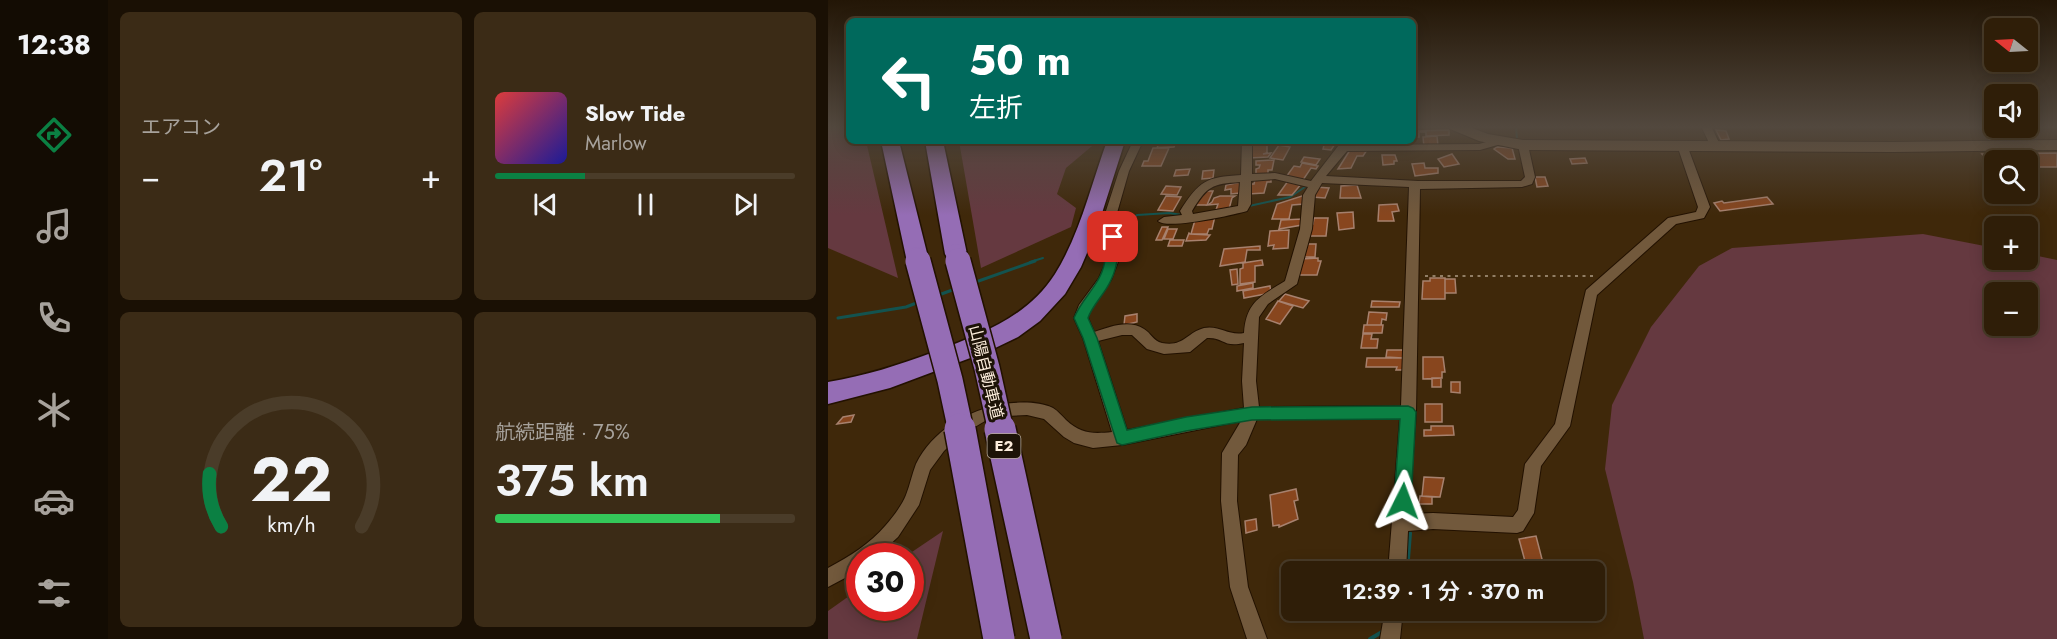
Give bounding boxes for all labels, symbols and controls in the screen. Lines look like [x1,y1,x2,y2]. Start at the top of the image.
north arrow [1984,18,2038,72]
map controls [1984,18,2038,336]
text: 12:38 [17,25,91,64]
text: 50 m [969,30,1071,91]
icon: left [870,42,948,120]
button: sound [1984,84,2038,138]
text: 左折 [969,88,1023,127]
text: Slow Tide [585,97,685,129]
text: エアコン [141,113,221,142]
icon: directions [33,114,75,156]
text: Marlow [585,129,647,158]
text: 21° [259,143,322,208]
button: search [1984,150,2038,204]
text: − [141,153,160,200]
text: + [421,153,441,200]
icon: previous [529,188,562,221]
icon: pause [629,188,662,221]
icon: next [729,188,762,221]
icon: music [33,205,75,247]
pin [1087,211,1138,262]
button: + [1984,216,2038,270]
icon: arrive [1096,220,1129,253]
button: − [1984,282,2038,336]
icon: phone [33,297,75,339]
street label: 山陽自動車道 [963,323,1009,421]
icon: climate [33,389,75,431]
text: 航続距離 · 75% [495,418,630,447]
text: 22 [250,434,332,524]
road number: E2 [988,434,1020,458]
text: 375 km [495,448,649,513]
position arrow [1371,469,1435,533]
icon: car [33,480,75,522]
text: km/h [267,509,315,540]
speed limit sign: 30 [846,543,924,621]
icon: filters [33,572,75,614]
text: 12:39 · 1 分 · 370 m [1342,575,1544,607]

